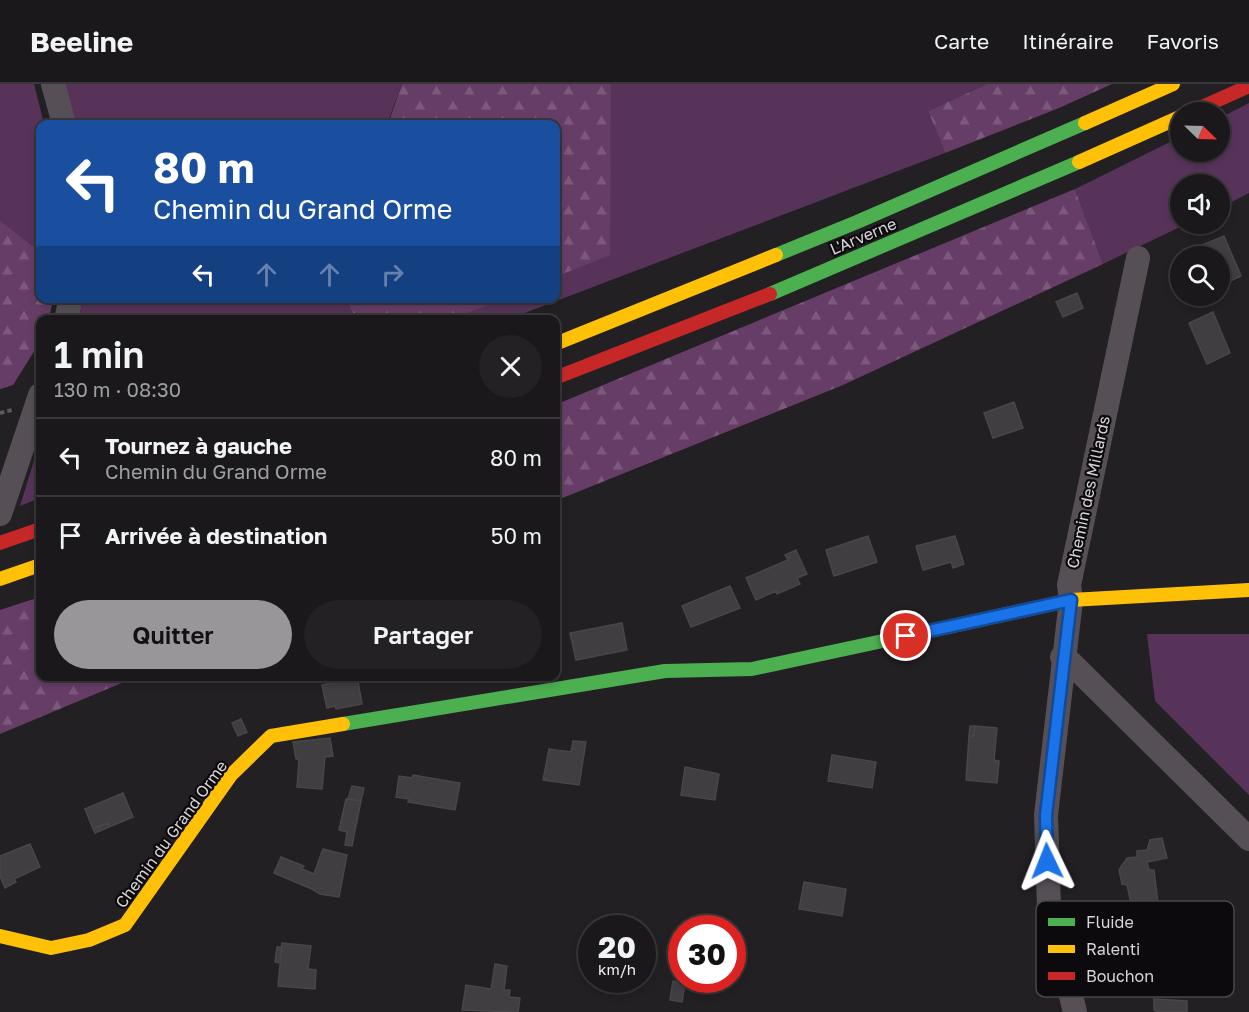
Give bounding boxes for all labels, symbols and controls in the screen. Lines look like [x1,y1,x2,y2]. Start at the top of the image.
text: Beeline [30,25,133,58]
text: Carte [934,28,989,54]
text: Itinéraire [1022,28,1114,54]
text: Favoris [1147,28,1219,54]
north arrow [1170,102,1230,162]
map controls [1170,102,1230,306]
text: 80 m [153,142,254,192]
icon: left [54,144,132,222]
button: sound [1170,174,1230,234]
text: Chemin du Grand Orme [153,193,452,225]
street label: L'Arverne [827,213,899,259]
button: search [1170,246,1230,306]
icon: left [187,258,220,291]
icon: ahead [250,258,283,291]
icon: ahead [313,258,346,291]
icon: right [376,258,409,291]
text: 1 min [54,333,144,376]
button: close [479,335,542,398]
text: 130 m · 08:30 [54,377,181,401]
street label: Chemin des Millards [1062,414,1114,570]
text: Tournez à gauche [105,432,292,459]
icon: left [54,441,87,474]
text: 80 m [490,444,542,471]
text: Chemin du Grand Orme [105,459,327,483]
icon: arrive [54,519,87,552]
text: Arrivée à destination [105,522,327,549]
text: 50 m [491,522,542,549]
button: Quitter [54,600,292,669]
button: Partager [304,600,542,669]
pin [880,610,931,661]
icon: arrive [889,619,922,652]
street label: Chemin du Grand Orme [111,756,231,912]
position arrow [1015,829,1079,893]
legend [1036,901,1234,997]
text: Fluide [1086,912,1134,932]
speed limit sign: 30 [668,915,746,993]
text: 20 [598,929,636,965]
text: Ralenti [1086,939,1140,959]
text: km/h [598,960,636,978]
text: Bouchon [1086,966,1154,986]

